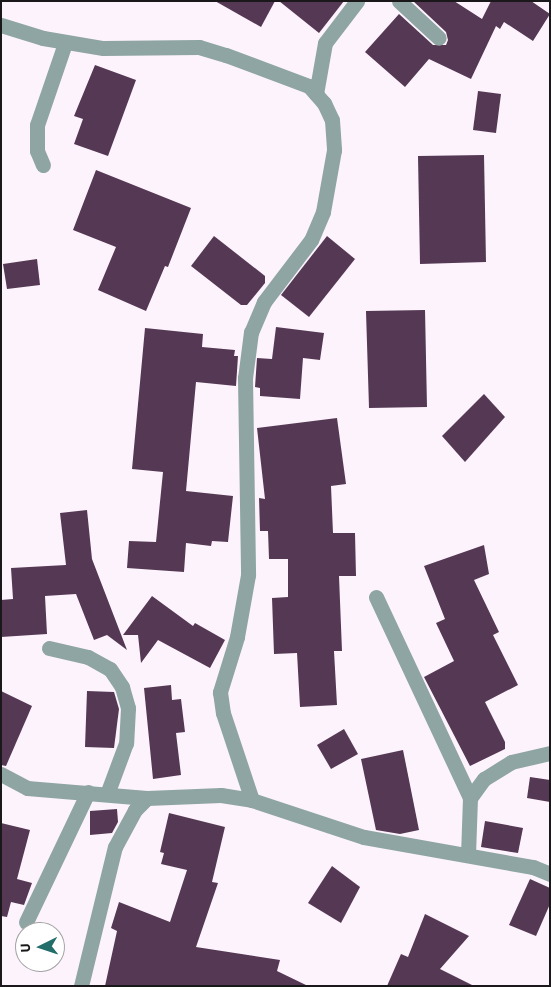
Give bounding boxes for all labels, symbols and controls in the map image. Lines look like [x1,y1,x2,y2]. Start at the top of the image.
north arrow [15,922,65,972]
text: U [16,943,36,953]

